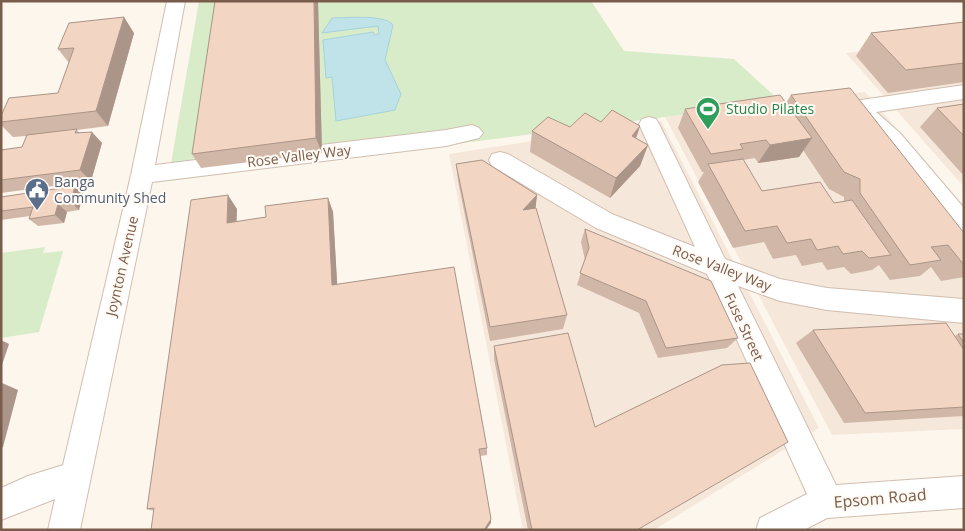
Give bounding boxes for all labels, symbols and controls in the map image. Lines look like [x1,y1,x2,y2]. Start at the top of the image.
sports icon: Studio Pilates [695,96,721,130]
place label: Studio Pilates [726,99,815,118]
street label: Rose Valley Way [246,140,353,171]
place label: Banga Community Shed [54,172,166,207]
public building icon: Banga Community Shed [24,177,50,211]
street label: Joynton Avenue [100,214,142,320]
street label: Rose Valley Way [670,240,775,296]
street label: Fuse Street [720,290,769,364]
street label: Epsom Road [833,483,927,513]

